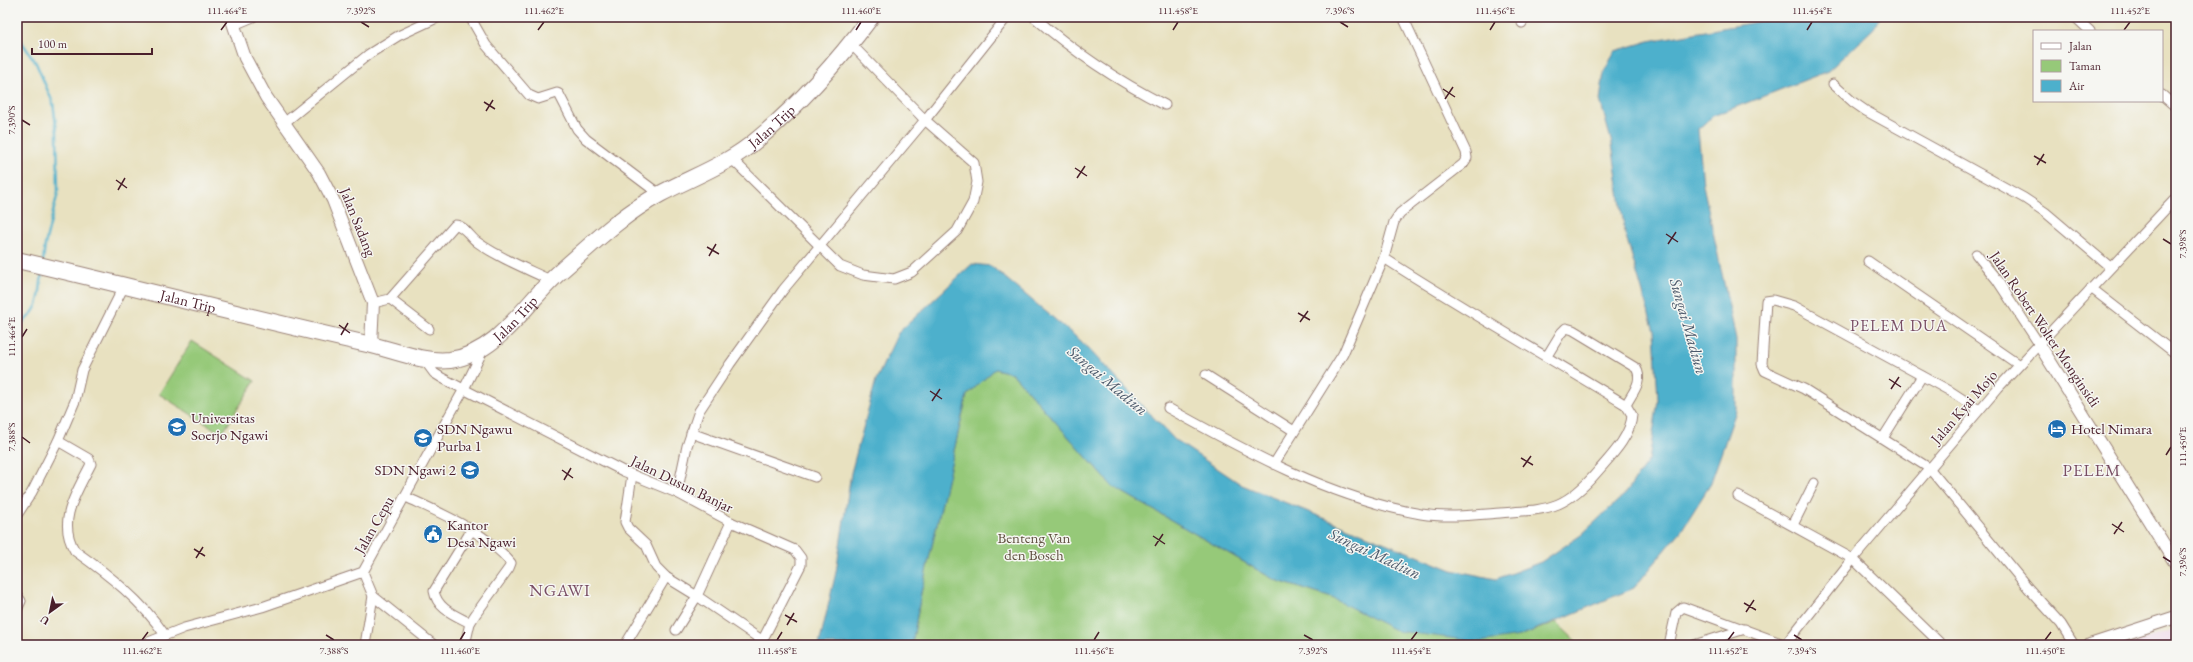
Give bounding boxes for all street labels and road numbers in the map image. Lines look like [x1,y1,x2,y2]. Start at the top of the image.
street label: Jalan Trip [743,100,799,153]
street label: Jalan Sadang [335,183,381,259]
street label: Jalan Robert Wolter Monginsidi [1985,245,2105,411]
street label: Jalan Trip [156,284,218,317]
street label: Jalan Trip [487,291,542,347]
street label: Jalan Kyai Mojo [1925,366,2001,449]
street label: Jalan Dusun Banjar [626,450,737,517]
street label: Jalan Cepu [348,492,398,559]

